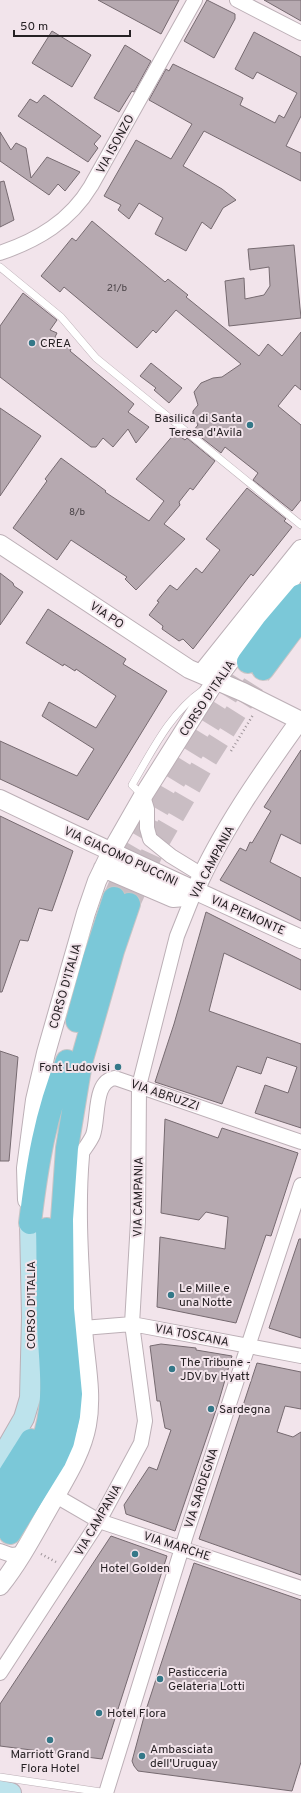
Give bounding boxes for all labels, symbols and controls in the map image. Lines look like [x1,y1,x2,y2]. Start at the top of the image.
scale bar [14,12,130,38]
text: 50 m [20,19,48,35]
street label: VIA ISONZO [93,112,139,177]
house number: 21/b [107,282,128,295]
place label: CREA [40,336,71,352]
marker: CREA [27,338,37,348]
place label: Basilica di Santa Teresa d'Avila [154,411,242,441]
marker: Basilica di Santa Teresa d'Avila [245,420,255,430]
house number: 8/b [69,506,85,519]
street label: VIA PO [86,599,127,633]
street label: CORSO D'ITALIA [176,657,239,740]
street label: VIA GIACOMO PUCCINI [61,823,180,890]
street label: VIA CAMPANIA [187,823,239,902]
street label: VIA PIEMONTE [208,892,288,940]
street label: CORSO D'ITALIA [46,942,86,1031]
place label: Font Ludovisi [39,1060,110,1076]
marker: Font Ludovisi [113,1062,123,1072]
street label: VIA ABRUZZI [128,1077,201,1115]
street label: VIA CAMPANIA [130,1157,148,1237]
street label: CORSO D'ITALIA [24,1261,40,1349]
place label: Le Mille e una Notte [179,1281,232,1311]
marker: Le Mille e una Notte [166,1290,176,1300]
street label: VIA TOSCANA [153,1321,230,1351]
place label: The Tribune - JDV by Hyatt [180,1355,251,1385]
marker: The Tribune - JDV by Hyatt [167,1364,177,1374]
place label: Sardegna [219,1402,270,1418]
marker: Sardegna [206,1404,216,1414]
street label: VIA SARDEGNA [181,1446,223,1531]
street label: VIA CAMPANIA [72,1482,126,1559]
street label: VIA MARCHE [141,1529,212,1565]
marker: Hotel Golden [130,1549,140,1559]
place label: Hotel Golden [100,1561,170,1577]
place label: Pasticceria Gelateria Lotti [168,1665,245,1695]
marker: Pasticceria Gelateria Lotti [155,1674,165,1684]
place label: Hotel Flora [107,1706,166,1722]
marker: Hotel Flora [94,1708,104,1718]
marker: Marriott Grand Flora Hotel [45,1735,55,1745]
place label: Ambasciata dell'Uruguay [150,1742,218,1772]
place label: Marriott Grand Flora Hotel [10,1747,90,1777]
marker: Ambasciata dell'Uruguay [137,1751,147,1761]

